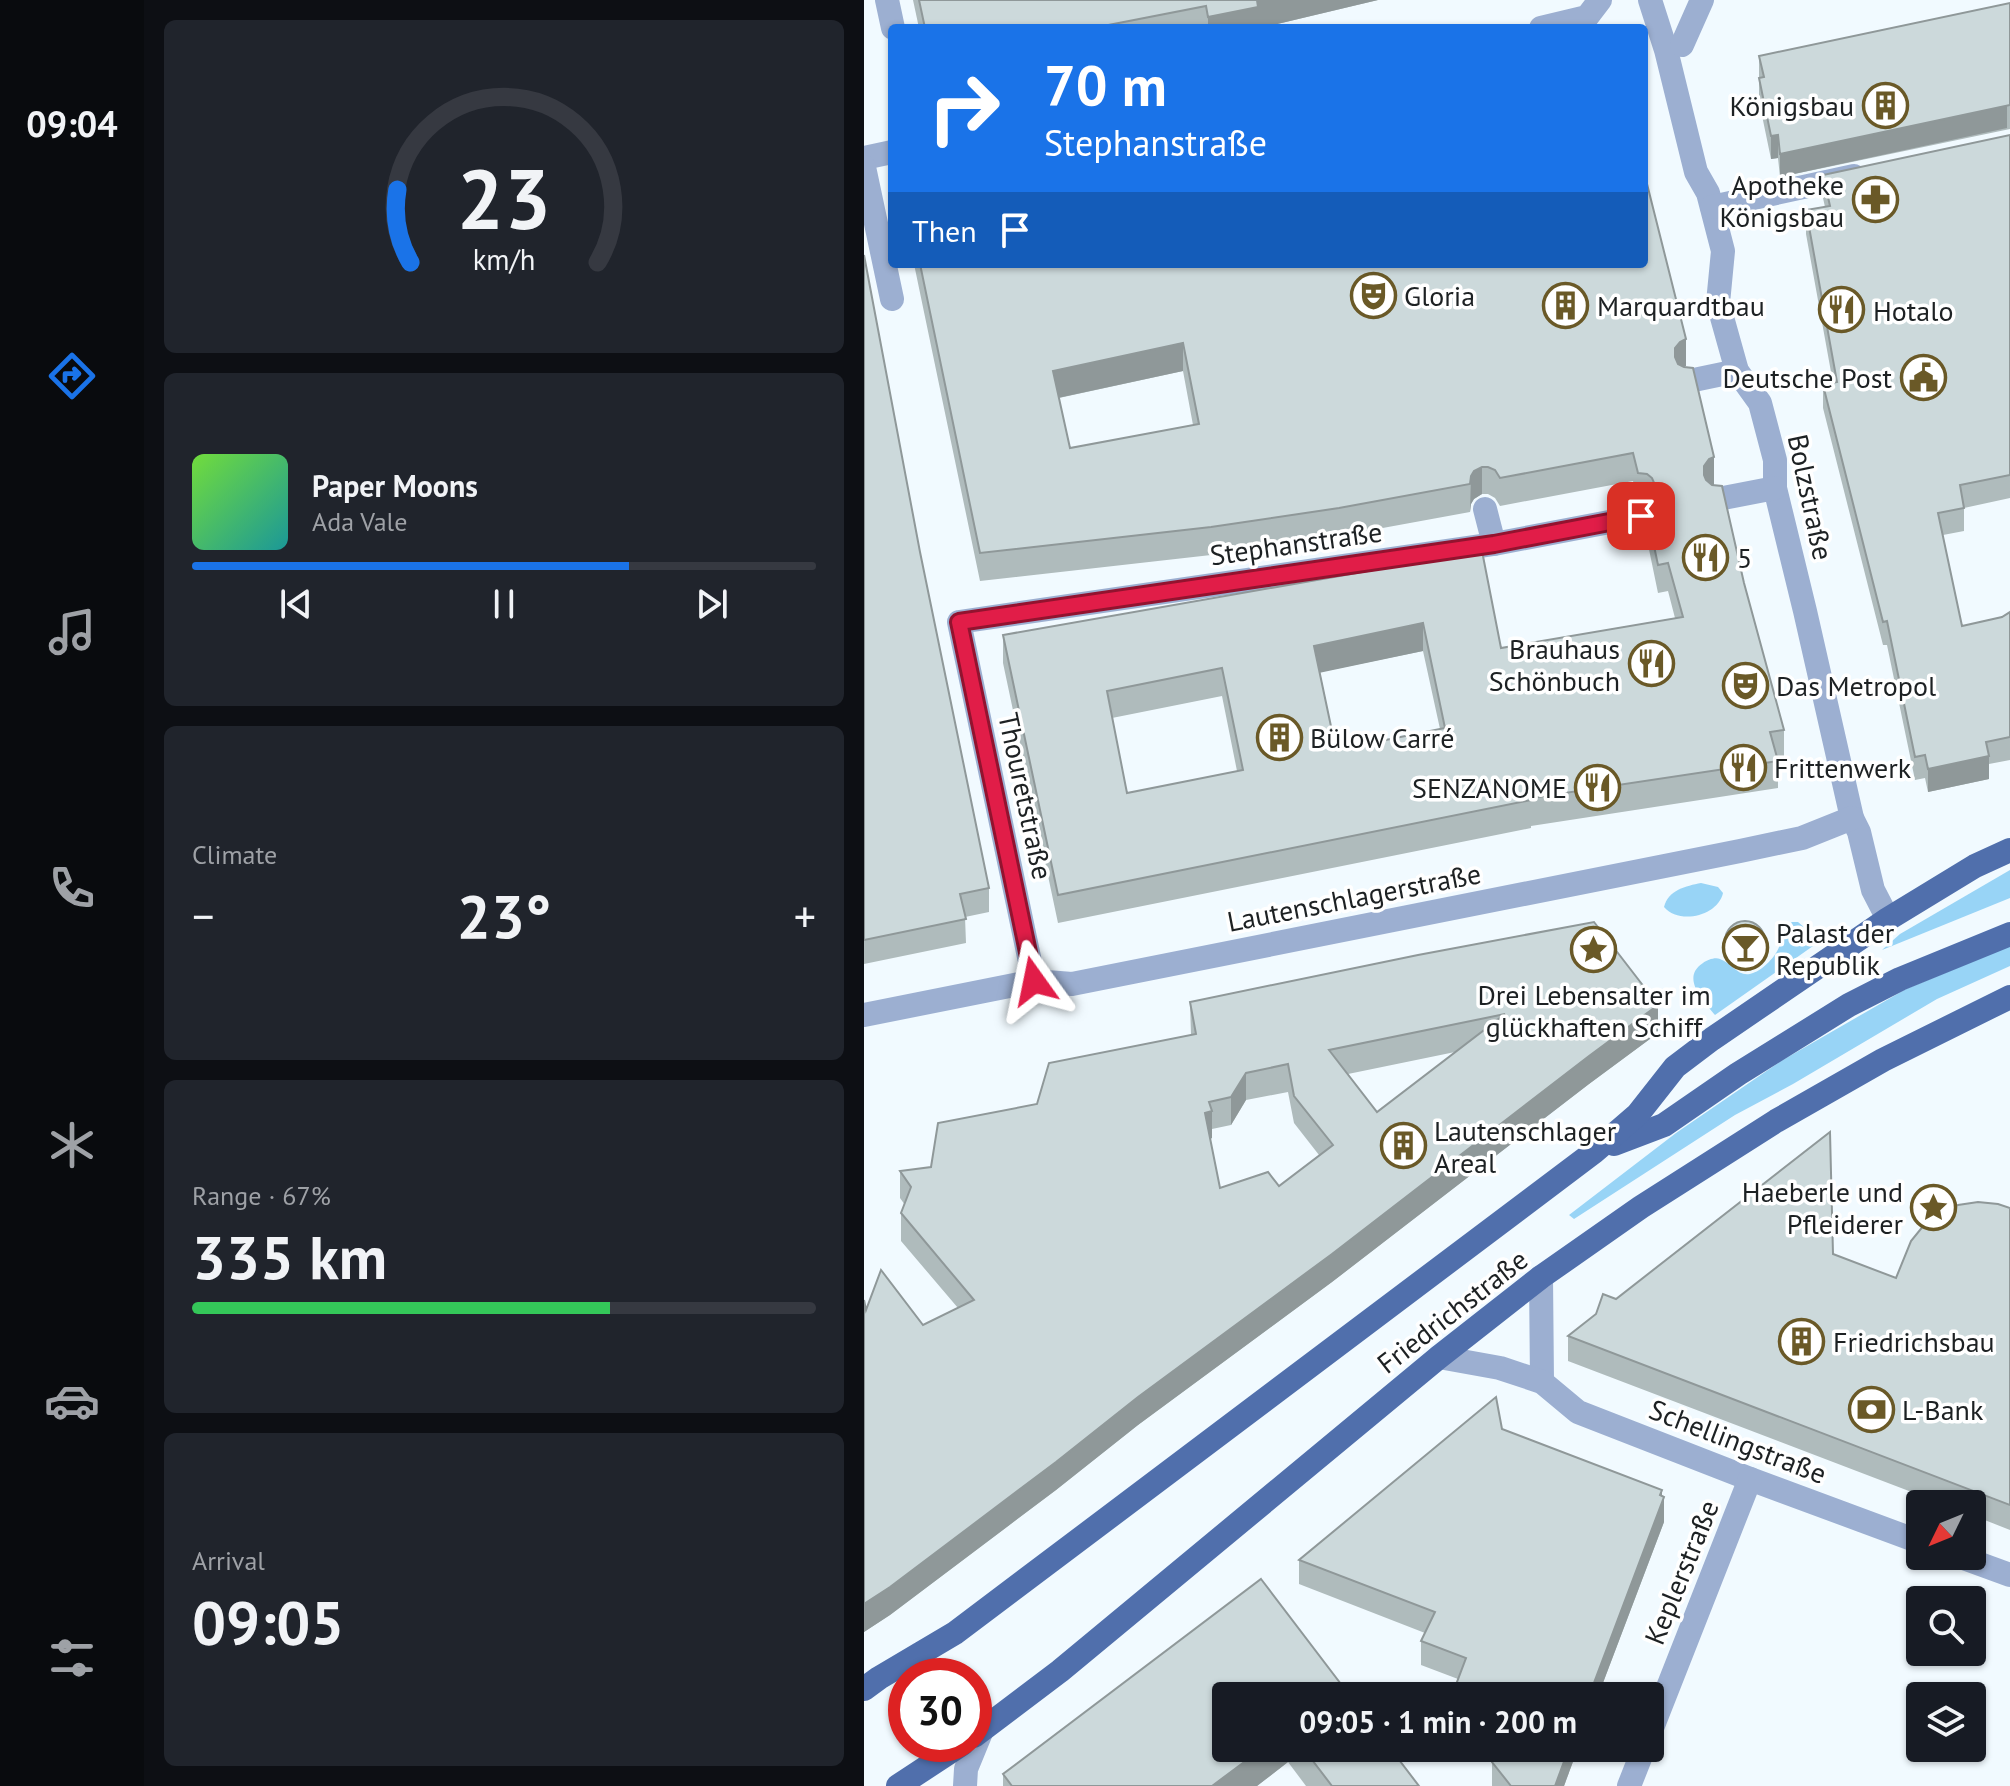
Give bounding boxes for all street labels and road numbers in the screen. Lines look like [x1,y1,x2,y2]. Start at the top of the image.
street label: Bolzstraße [1780,431,1842,563]
street label: Stephanstraße [1208,513,1384,573]
street label: Thouretstraße [990,709,1062,883]
street label: Lautenschlagerstraße [1224,854,1484,940]
street label: Friedrichstraße [1369,1241,1535,1381]
street label: Schellingstraße [1644,1390,1832,1492]
street label: Keplerstraße [1635,1494,1727,1650]

